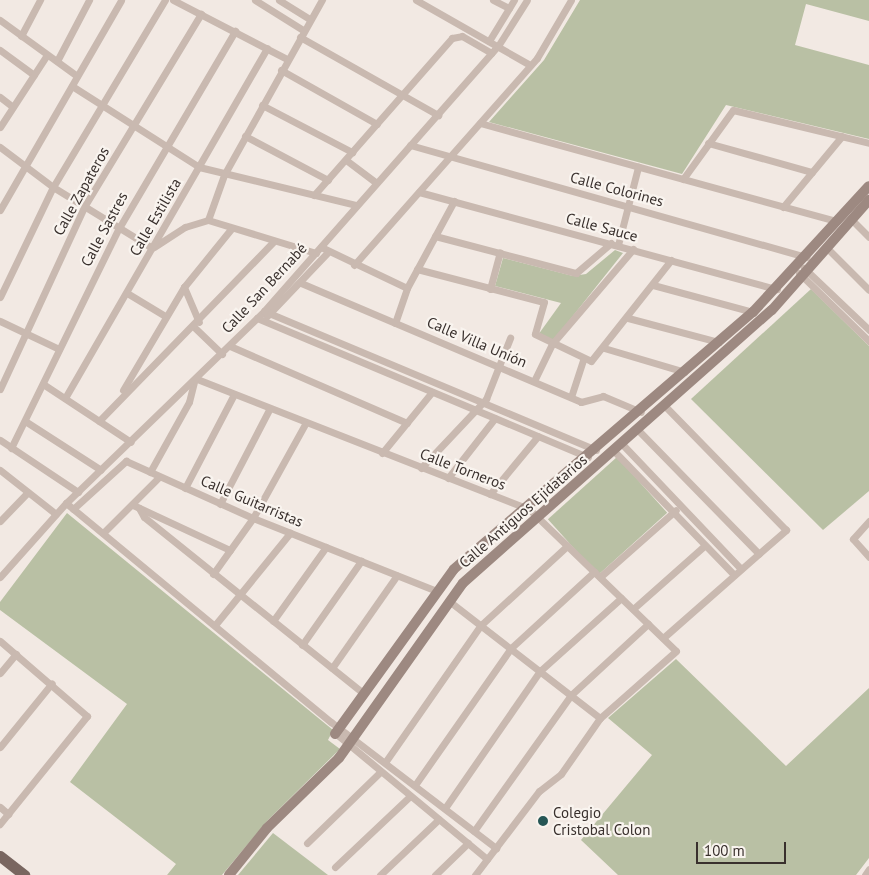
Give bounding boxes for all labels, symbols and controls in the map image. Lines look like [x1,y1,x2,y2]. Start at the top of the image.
street label: Calle Zapateros [49,143,113,239]
street label: Calle Colorines [568,168,666,210]
street label: Calle Estilista [125,175,185,259]
street label: Calle Sastres [77,189,131,269]
street label: Calle Sauce [564,209,640,245]
street label: Calle San Bernabé [218,239,310,337]
street label: Calle Villa Unión [424,313,530,371]
street label: Calle Torneros [417,444,509,494]
street label: Calle Antiguos Ejidatarios [455,450,591,572]
street label: Calle Guitarristas [198,471,306,531]
place label: Colegio Cristobal Colon [553,803,650,838]
marker: Colegio Cristobal Colon [537,815,549,827]
scale bar [699,832,789,864]
text: 100 m [704,841,745,860]

